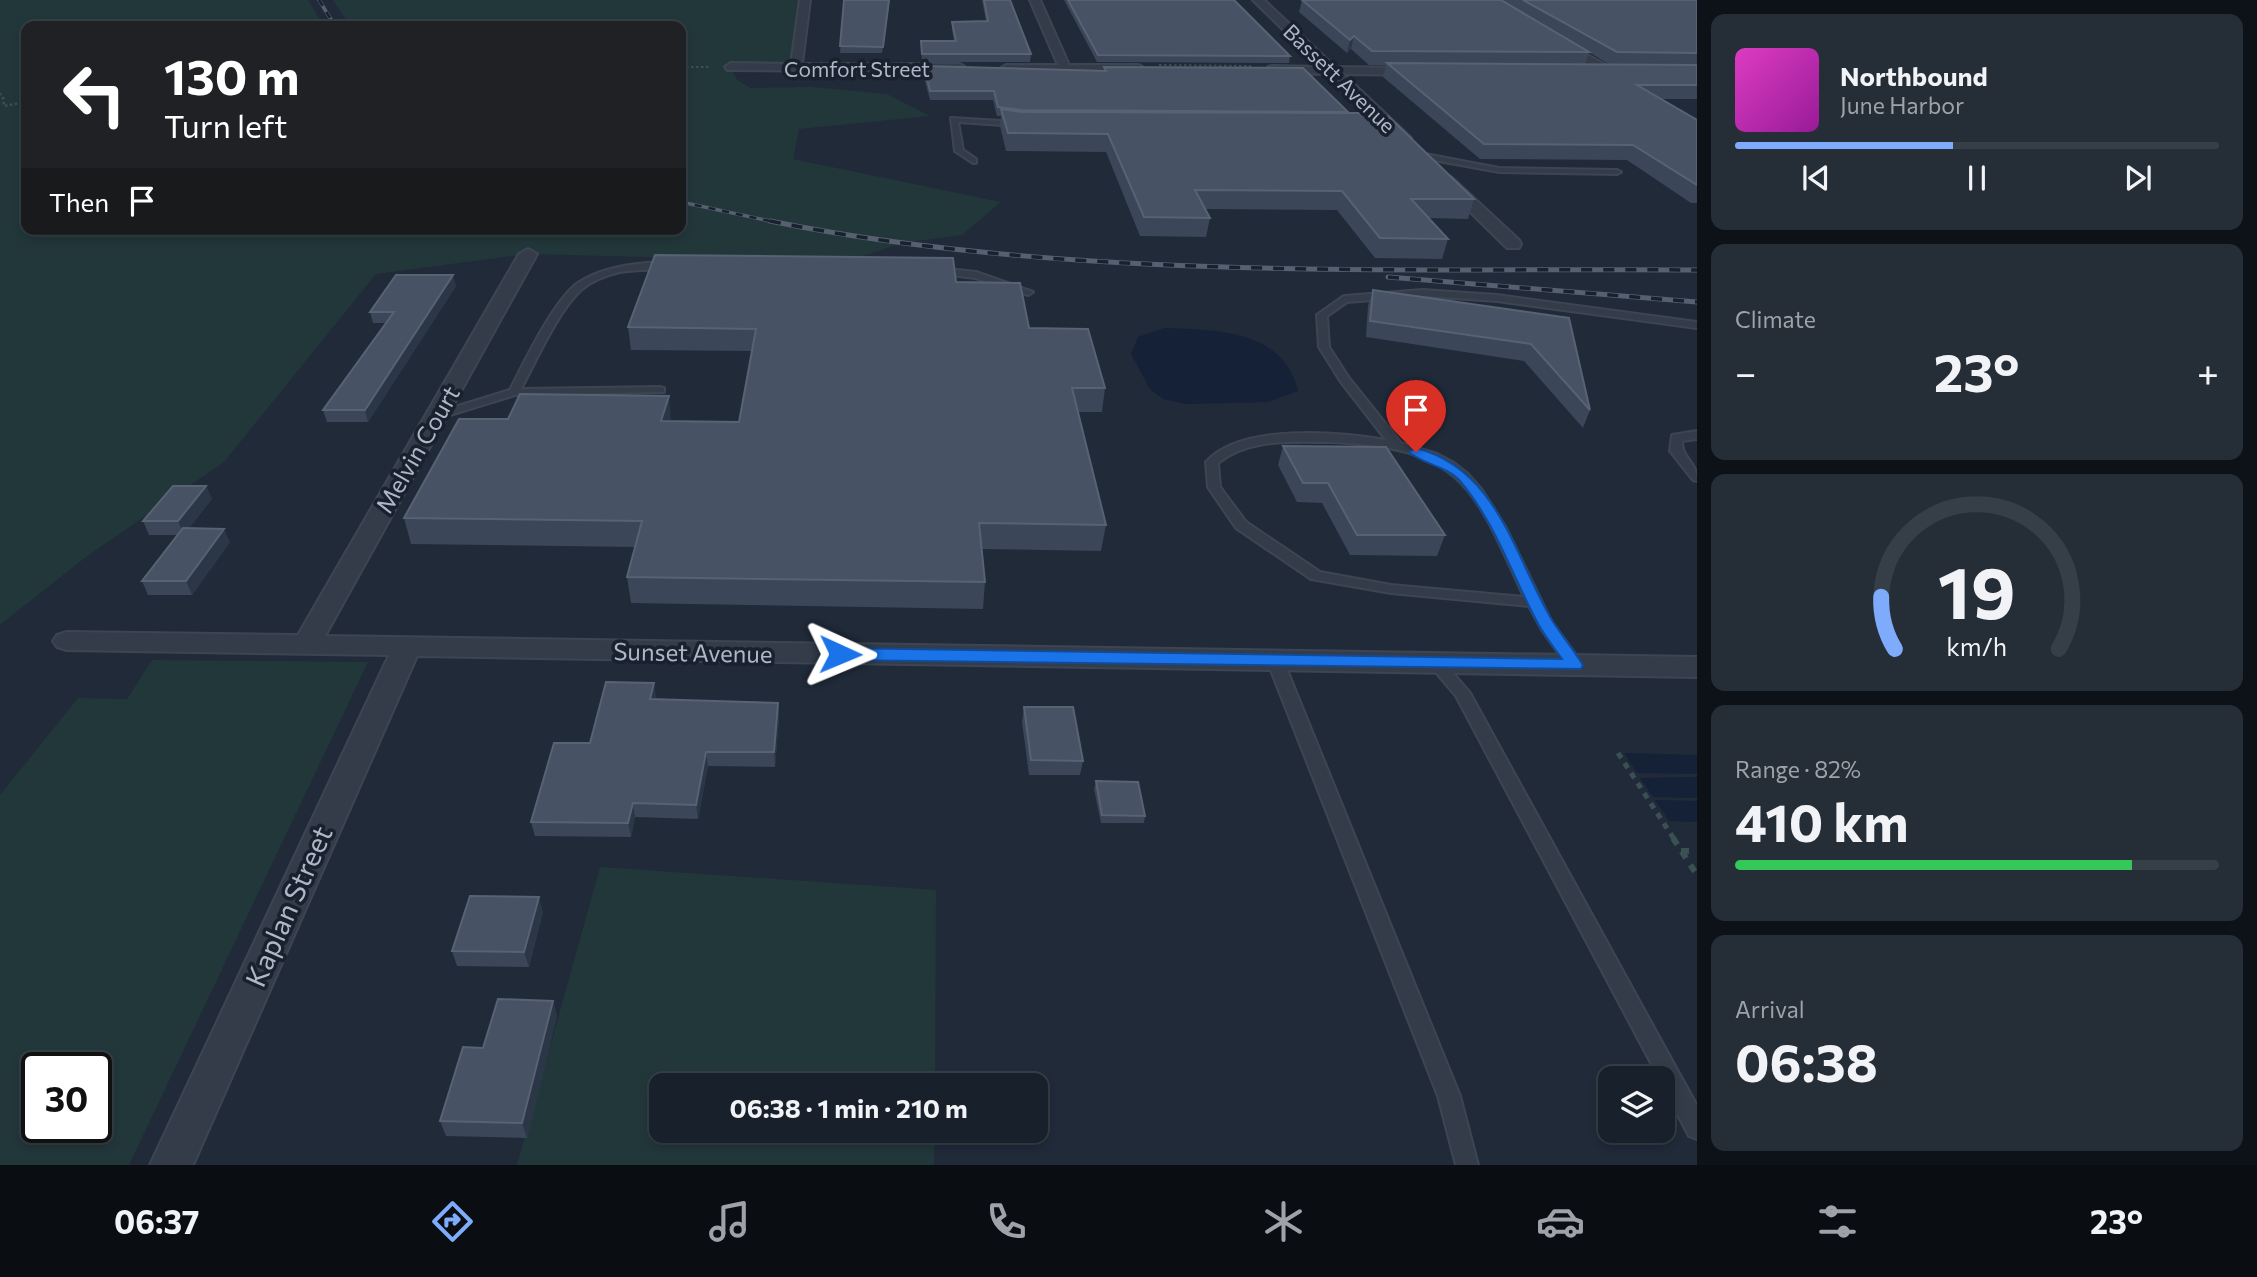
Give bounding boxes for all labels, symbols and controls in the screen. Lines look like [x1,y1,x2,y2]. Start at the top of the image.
street label: Bassett Avenue [1279,18,1401,138]
text: 130 m [164,45,299,105]
icon: left [49,49,140,140]
street label: Comfort Street [784,56,930,81]
text: Northbound [1840,60,1988,91]
text: June Harbor [1840,91,1964,119]
text: Turn left [164,105,288,145]
icon: previous [1797,159,1835,197]
icon: pause [1958,159,1996,197]
icon: next [2119,159,2157,197]
icon: arrive [123,182,161,220]
text: Then [49,186,109,217]
text: Climate [1735,305,1816,333]
text: 23° [1934,339,2020,403]
text: − [1735,348,1757,395]
text: + [2197,348,2219,395]
street label: Melvin Court [369,380,465,518]
pin [1386,380,1446,452]
icon: arrive [1397,391,1435,429]
text: 19 [1938,545,2016,634]
position arrow [803,617,877,691]
text: km/h [1947,630,2007,660]
street label: Sunset Avenue [613,636,773,668]
text: Range · 82% [1735,755,1861,783]
text: 410 km [1735,789,1909,853]
street label: Kaplan Street [237,820,339,992]
text: Arrival [1735,995,1805,1023]
text: 06:38 [1735,1029,1878,1093]
speed limit sign: 30 [21,1052,112,1143]
map controls [1598,1066,1675,1143]
button: layers [1598,1066,1675,1143]
text: 06:38 · 1 min · 210 m [729,1092,968,1123]
icon: directions [428,1197,477,1246]
icon: music [705,1197,754,1246]
icon: phone [982,1197,1031,1246]
icon: climate [1259,1197,1308,1246]
icon: car [1536,1197,1585,1246]
icon: filters [1813,1197,1862,1246]
text: 06:37 [114,1201,199,1241]
text: 23° [2090,1201,2143,1241]

